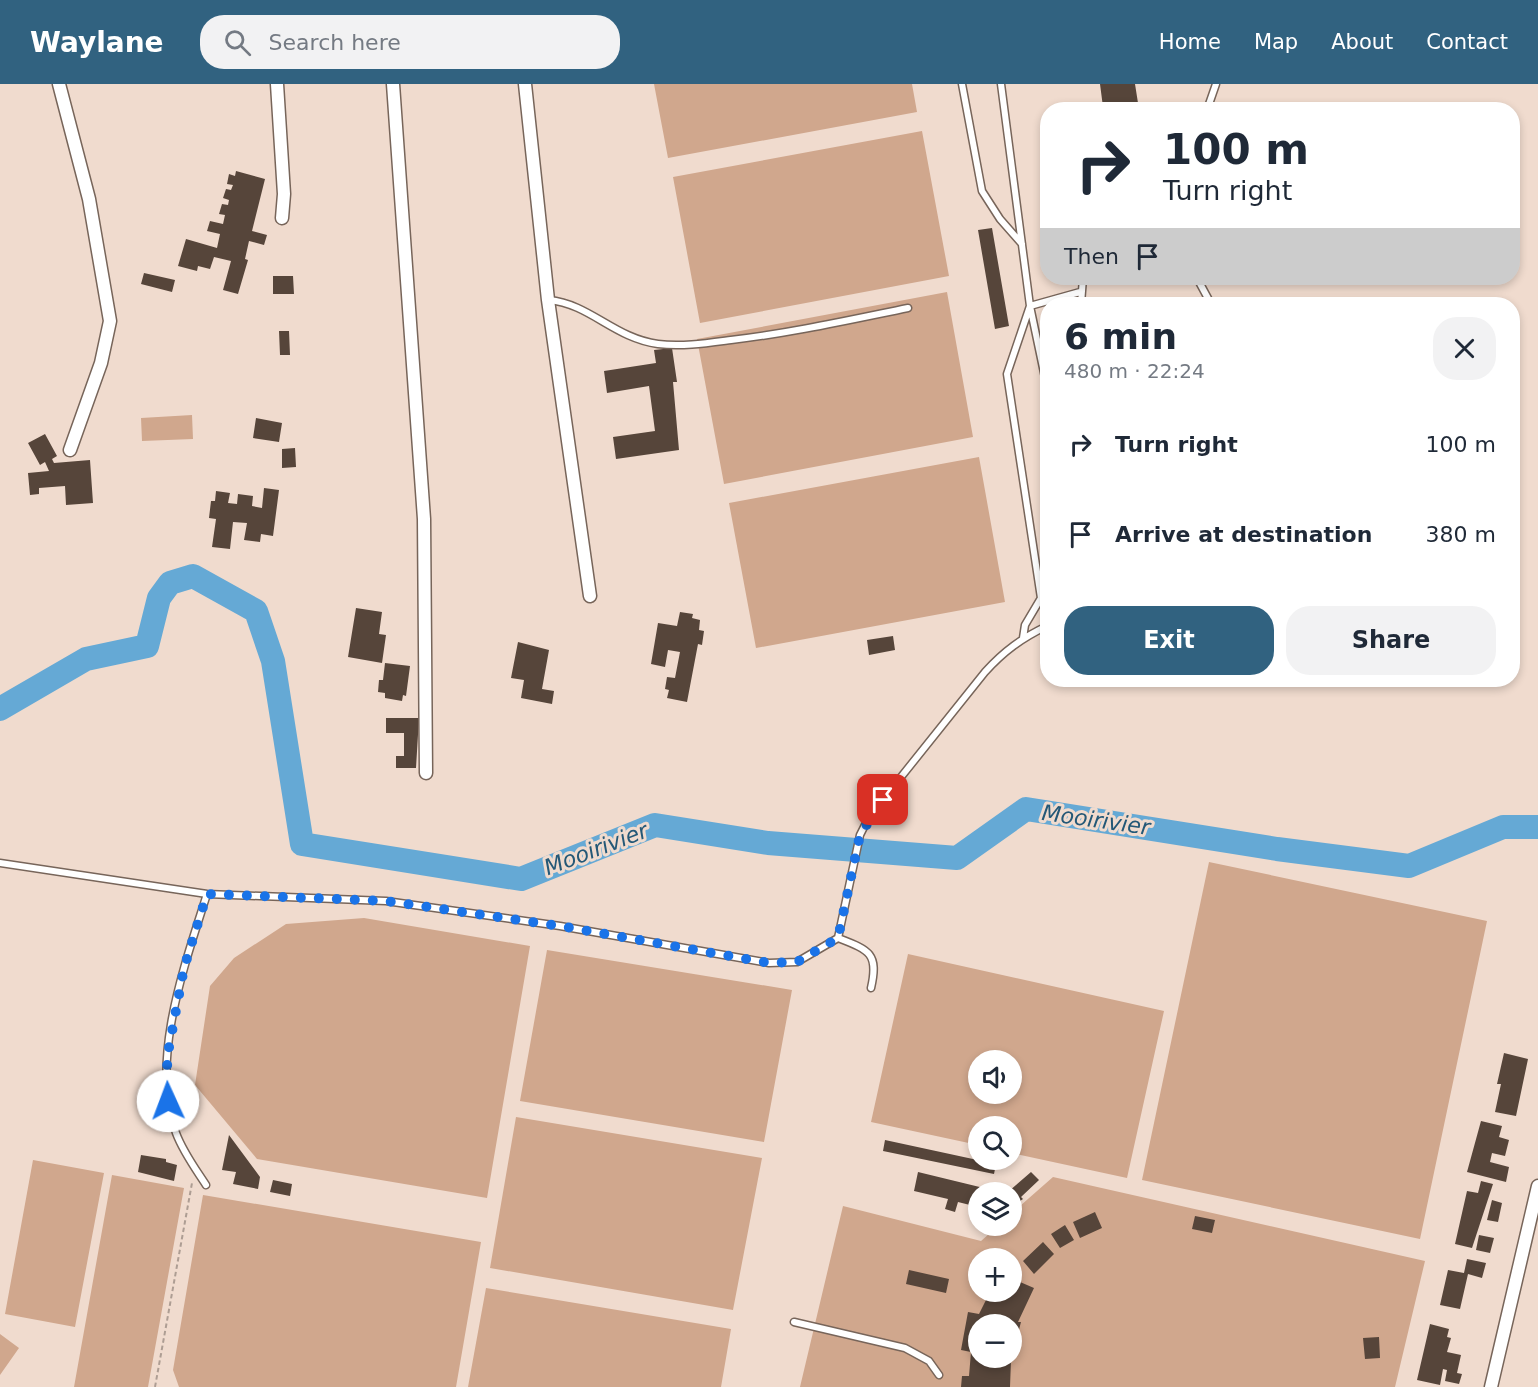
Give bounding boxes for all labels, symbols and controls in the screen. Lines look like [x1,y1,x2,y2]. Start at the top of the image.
search box [200,15,620,69]
text: Waylane [30,26,164,59]
icon: search [221,26,254,59]
text: Search here [269,30,401,55]
text: Home [1159,30,1221,54]
text: Map [1254,30,1298,54]
text: About [1331,30,1393,54]
text: Contact [1426,30,1508,54]
text: 100 m [1163,125,1309,174]
icon: right [1064,126,1142,204]
text: Turn right [1163,175,1292,206]
icon: arrive [1131,240,1164,273]
text: Then [1064,244,1119,269]
text: 6 min [1064,316,1177,357]
button: close [1433,317,1496,380]
text: 480 m · 22:24 [1064,359,1205,383]
icon: right [1064,428,1097,461]
text: Turn right [1115,432,1238,457]
text: 100 m [1426,432,1496,457]
icon: arrive [1064,518,1097,551]
text: Arrive at destination [1115,522,1372,547]
text: 380 m [1426,522,1496,547]
button: Exit [1064,606,1274,675]
button: Share [1286,606,1496,675]
pin [857,774,908,825]
icon: arrive [866,783,899,816]
water label: Mooirivier [1040,800,1154,840]
water label: Mooirivier [541,817,653,880]
map controls [968,1050,1022,1368]
button: sound [968,1050,1022,1104]
position arrow [136,1069,200,1133]
button: search [968,1116,1022,1170]
button: layers [968,1182,1022,1236]
button: + [968,1248,1022,1302]
button: − [968,1314,1022,1368]

